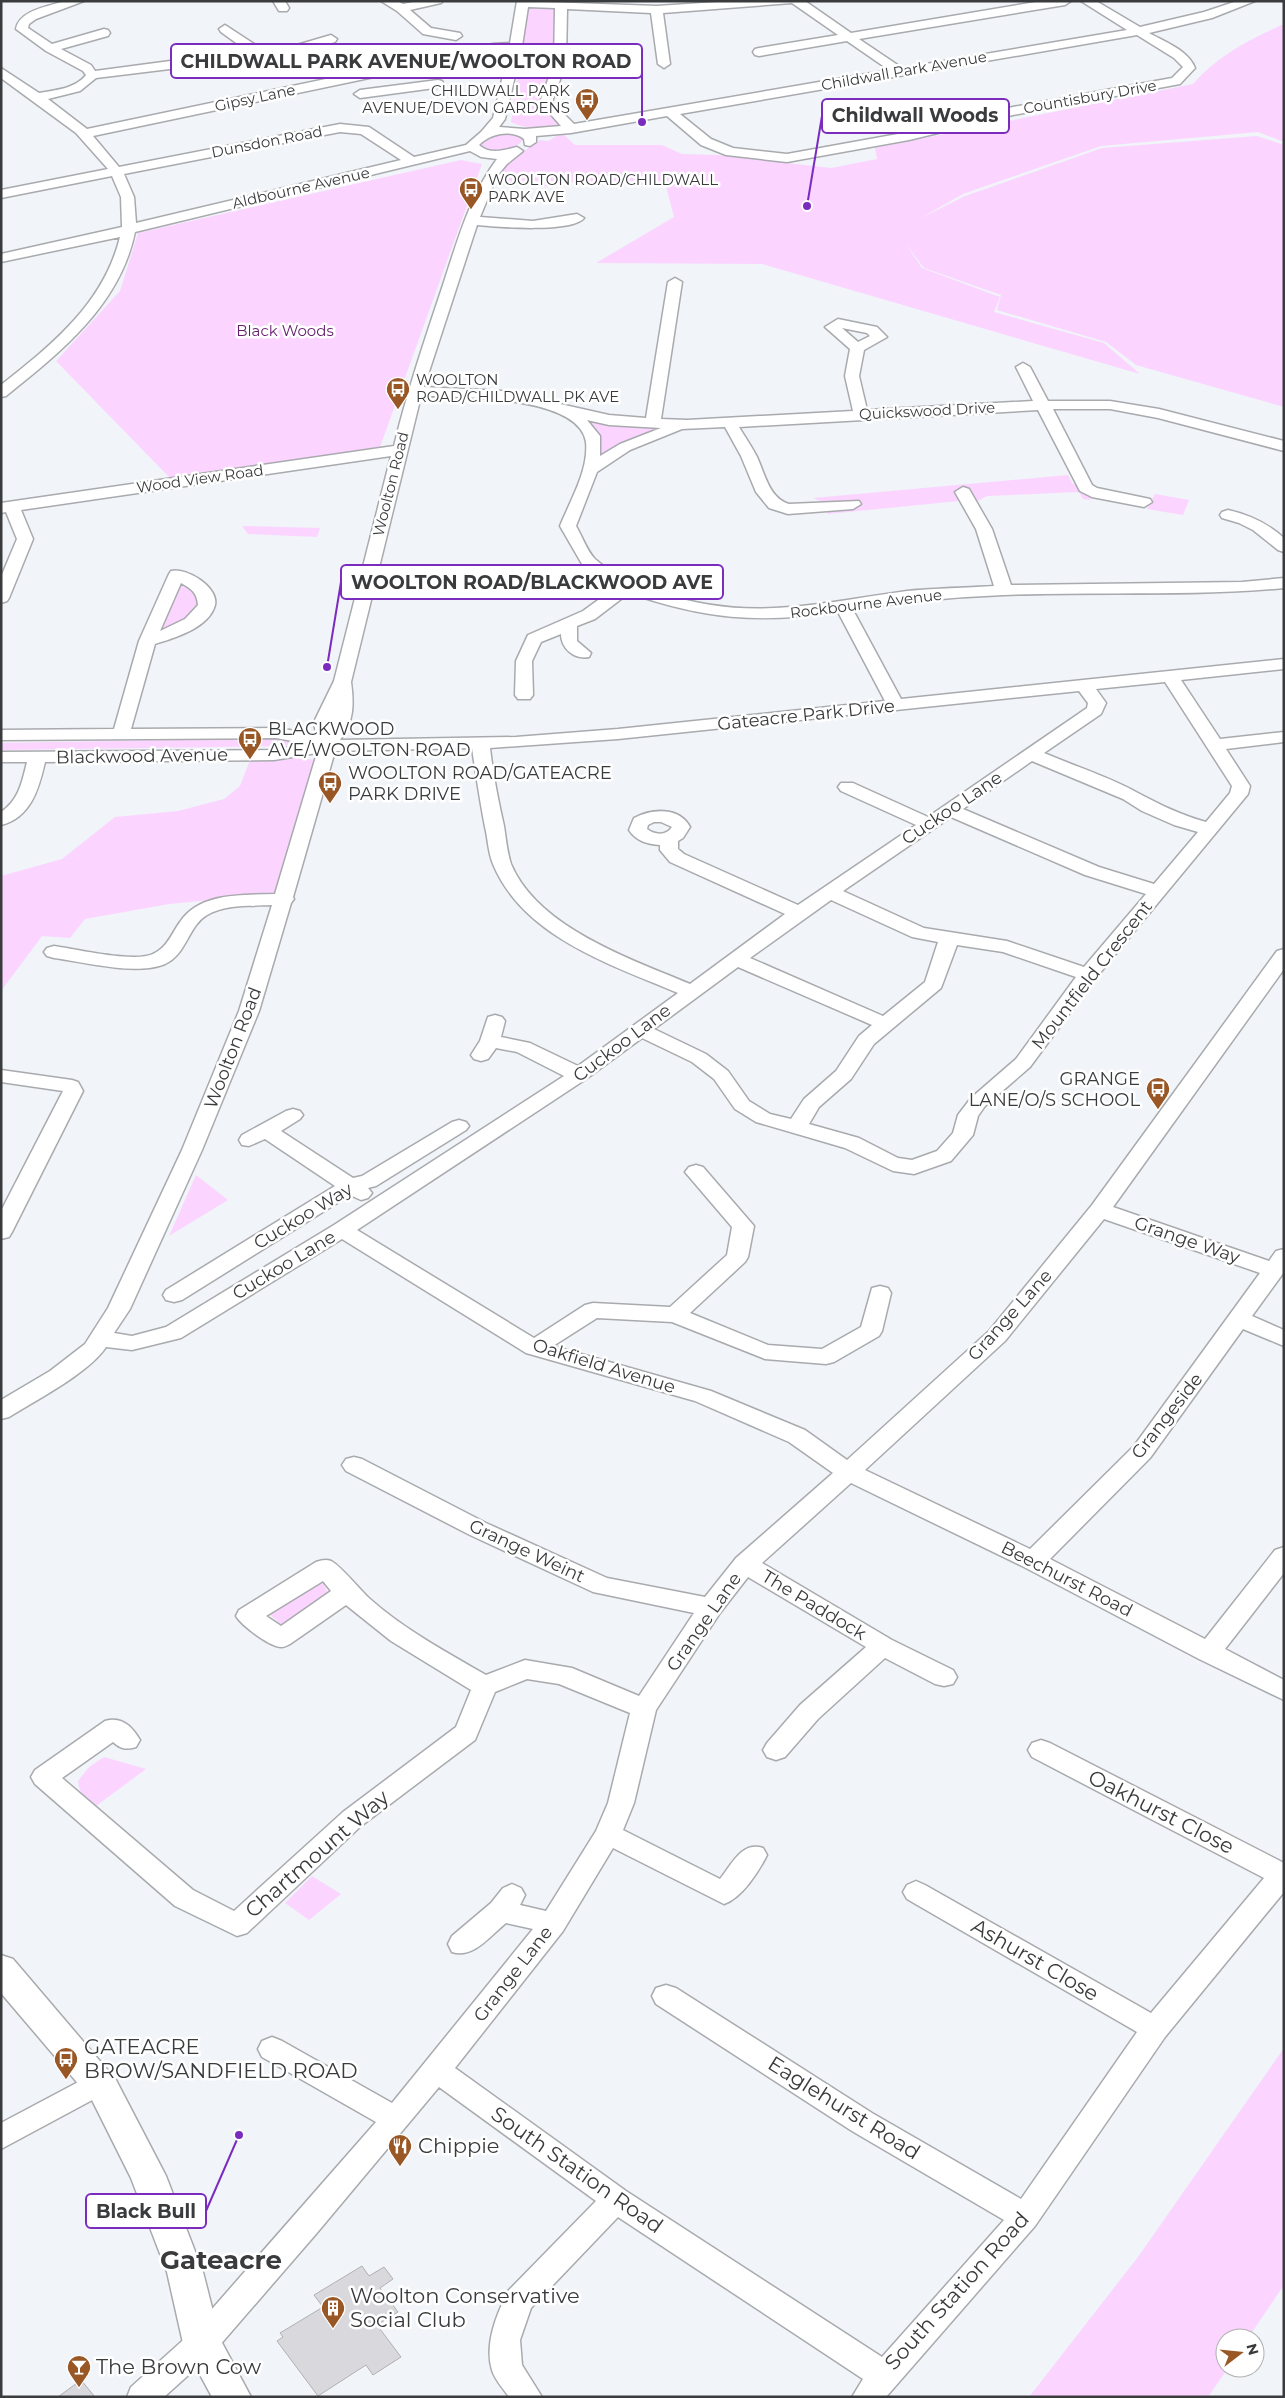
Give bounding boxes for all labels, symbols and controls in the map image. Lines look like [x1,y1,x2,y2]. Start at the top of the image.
callout: CHILDWALL PARK AVENUE/WOOLTON ROAD [171,44,642,78]
street label: Childwall Park Avenue [820,47,988,94]
text: CHILDWALL PARK AVENUE/WOOLTON ROAD [180,50,632,73]
street label: Countisbury Drive [1022,75,1158,118]
street label: Gipsy Lane [213,80,297,115]
place label: CHILDWALL PARK AVENUE/DEVON GARDENS [362,81,570,117]
bus stop icon: CHILDWALL PARK AVENUE/DEVON GARDENS [574,87,600,121]
callout: Childwall Woods [822,99,1009,133]
text: Childwall Woods [832,104,998,127]
street label: Dunsdon Road [210,121,324,162]
street label: Aldbourne Avenue [230,162,371,213]
place label: WOOLTON ROAD/CHILDWALL PARK AVE [488,170,718,206]
bus stop icon: WOOLTON ROAD/CHILDWALL PARK AVE [458,176,484,210]
park label: Black Woods [236,321,334,340]
place label: WOOLTON ROAD/CHILDWALL PK AVE [416,370,619,406]
bus stop icon: WOOLTON ROAD/CHILDWALL PK AVE [385,376,411,410]
street label: Quickswood Drive [859,397,995,424]
street label: Woolton Road [368,430,413,538]
street label: Wood View Road [135,460,265,497]
callout: WOOLTON ROAD/BLACKWOOD AVE [341,565,723,599]
text: WOOLTON ROAD/BLACKWOOD AVE [351,571,713,594]
street label: Rockbourne Avenue [789,585,943,622]
street label: Gateacre Park Drive [716,695,896,735]
place label: BLACKWOOD AVE/WOOLTON ROAD [268,718,471,761]
bus stop icon: BLACKWOOD AVE/WOOLTON ROAD [237,726,263,760]
street label: Blackwood Avenue [56,743,228,769]
place label: WOOLTON ROAD/GATEACRE PARK DRIVE [348,762,612,805]
street label: Cuckoo Lane [898,766,1007,850]
bus stop icon: WOOLTON ROAD/GATEACRE PARK DRIVE [317,770,343,804]
street label: Mountfield Crescent [1027,896,1157,1054]
street label: Woolton Road [200,984,266,1112]
street label: Cuckoo Lane [569,999,675,1087]
place label: GRANGE LANE/O/S SCHOOL [969,1068,1140,1111]
bus stop icon: GRANGE LANE/O/S SCHOOL [1145,1076,1171,1110]
street label: Cuckoo Way [250,1178,357,1254]
street label: Grange Way [1131,1212,1243,1268]
street label: Cuckoo Lane [228,1226,340,1304]
street label: Grange Lane [963,1265,1057,1365]
street label: Oakfield Avenue [530,1334,678,1398]
street label: Grangeside [1127,1369,1207,1463]
street label: Grange Weint [466,1515,588,1587]
street label: Beechurst Road [998,1536,1136,1622]
street label: The Paddock [758,1565,870,1645]
street label: Grange Lane [662,1568,746,1676]
street label: Oakhurst Close [1084,1764,1238,1859]
street label: Chartmount Way [240,1784,394,1923]
street label: Ashurst Close [967,1913,1103,2006]
street label: Grange Lane [469,1922,557,2026]
place label: GATEACRE BROW/SANDFIELD ROAD [84,2034,358,2083]
bus stop icon: GATEACRE BROW/SANDFIELD ROAD [53,2046,79,2080]
street label: Eaglehurst Road [763,2051,925,2165]
street label: South Station Road [487,2101,668,2238]
restaurant icon: Chippie [387,2133,413,2167]
place label: Chippie [418,2133,500,2158]
callout: Black Bull [86,2194,206,2228]
text: Black Bull [96,2200,196,2223]
street label: South Station Road [879,2207,1034,2375]
district label: Gateacre [160,2244,282,2276]
place label: Woolton Conservative Social Club [350,2283,580,2332]
building icon: Woolton Conservative Social Club [320,2295,346,2329]
north arrow [1215,2328,1265,2378]
text: N [1242,2341,1263,2357]
bar icon: The Brown Cow [66,2354,92,2388]
place label: The Brown Cow [96,2354,262,2379]

